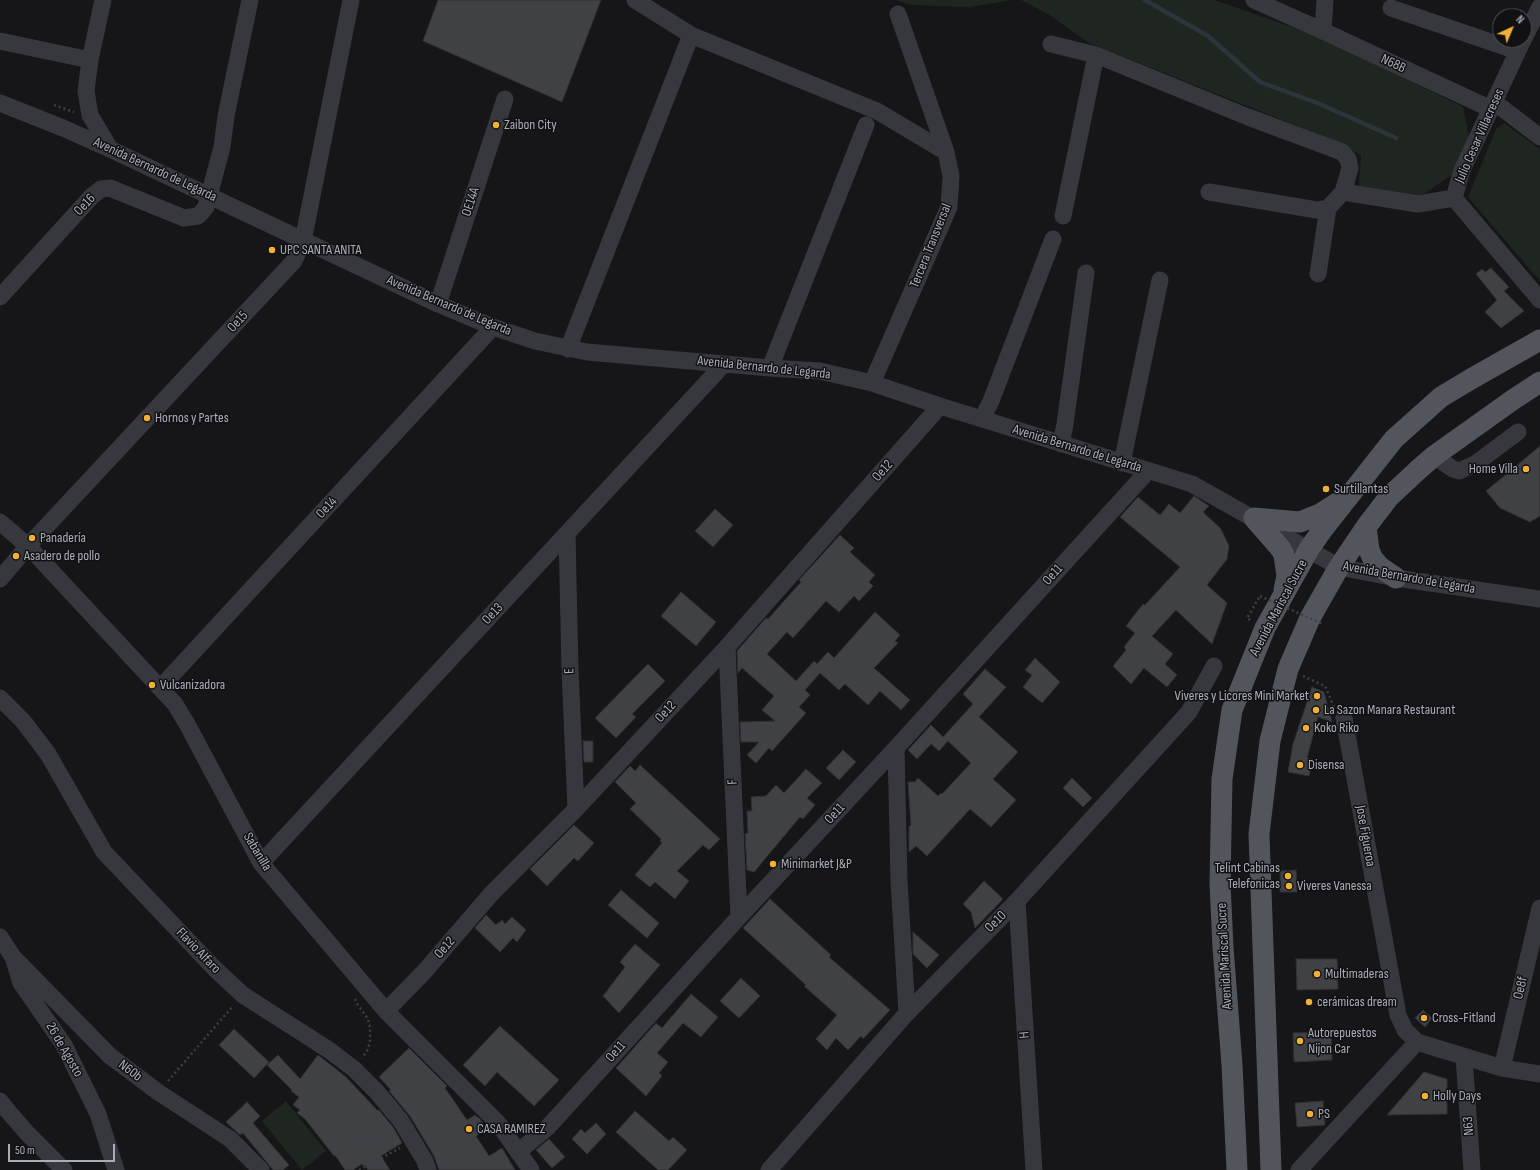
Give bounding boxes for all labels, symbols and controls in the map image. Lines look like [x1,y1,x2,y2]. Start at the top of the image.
north arrow [1492,8,1532,48]
text: N [1513,13,1527,26]
street label: N68B [1378,51,1408,77]
street label: Julio Cesar Villacreses [1452,86,1508,186]
place label: Zaibon City [504,117,557,133]
marker: Zaibon City [491,120,501,130]
street label: Avenida Bernardo de Legarda [91,134,219,206]
street label: OE14A [458,185,484,219]
street label: Oe16 [71,191,99,219]
street label: Tercera Transversal [906,201,956,291]
place label: UPC SANTA ANITA [280,242,361,258]
marker: UPC SANTA ANITA [267,245,277,255]
street label: Avenida Bernardo de Legarda [384,272,514,340]
street label: Oe15 [224,308,252,336]
street label: Avenida Bernardo de Legarda [697,353,831,383]
place label: Hornos y Partes [155,410,229,426]
marker: Hornos y Partes [142,413,152,423]
street label: Avenida Bernardo de Legarda [1011,421,1143,477]
street label: Oe12 [869,457,897,485]
place label: Home Villa [1469,461,1518,477]
marker: Home Villa [1521,464,1531,474]
place label: Surtillantas [1334,481,1388,497]
marker: Surtillantas [1321,484,1331,494]
street label: Oe14 [313,494,341,522]
place label: Panadería [40,530,86,546]
marker: Panadería [27,533,37,543]
place label: Asadero de pollo [24,548,100,564]
marker: Asadero de pollo [11,551,21,561]
street label: Avenida Mariscal Sucre [1247,557,1311,659]
street label: Avenida Bernardo de Legarda [1342,558,1476,598]
street label: Oe11 [1039,561,1067,589]
street label: Oe13 [479,600,507,628]
street label: E [562,668,578,674]
place label: Vulcanizadora [160,677,225,693]
marker: Vulcanizadora [147,680,157,690]
place label: Viveres y Licores Mini Market [1175,688,1309,704]
marker: Viveres y Licores Mini Market [1312,691,1322,701]
street label: Oe12 [652,698,680,726]
place label: La Sazon Manara Restaurant [1324,702,1455,718]
marker: La Sazon Manara Restaurant [1311,705,1321,715]
place label: Koko Riko [1314,720,1359,736]
marker: Koko Riko [1301,723,1311,733]
place label: Disensa [1308,757,1344,773]
marker: Disensa [1295,760,1305,770]
street label: F [724,779,742,785]
street label: Oe11 [821,800,849,828]
street label: Jose Figueroa [1351,804,1379,868]
street label: Sabanilla [239,830,275,874]
place label: Minimarket J&P [781,856,852,872]
marker: Minimarket J&P [768,859,778,869]
place label: Telint Cabinas Telefonicas [1215,860,1280,892]
marker: Telint Cabinas Telefonicas [1283,871,1293,881]
place label: Viveres Vanessa [1297,878,1372,894]
marker: Viveres Vanessa [1284,881,1294,891]
street label: Avenida Mariscal Sucre [1214,902,1236,1010]
street label: Oe10 [982,908,1010,936]
street label: Flavio Alfaro [172,925,224,977]
street label: Oe12 [431,934,459,962]
place label: Multimaderas [1325,966,1389,982]
marker: Multimaderas [1312,969,1322,979]
street label: Oe8f [1510,975,1532,1001]
place label: cerámicas dream [1317,994,1397,1010]
marker: cerámicas dream [1304,997,1314,1007]
place label: Cross-Fitland [1432,1010,1496,1026]
marker: Cross-Fitland [1419,1013,1429,1023]
street label: 26 de Agosto [42,1020,86,1080]
place label: Autorepuestos Nijon Car [1308,1025,1377,1058]
street label: H [1016,1031,1034,1039]
marker: Autorepuestos Nijon Car [1295,1036,1305,1046]
street label: Oe11 [602,1038,630,1066]
street label: N60b [115,1057,145,1085]
place label: Holly Days [1433,1088,1481,1104]
marker: Holly Days [1420,1091,1430,1101]
place label: PS [1318,1106,1330,1122]
marker: PS [1305,1109,1315,1119]
street label: N63 [1460,1116,1478,1136]
place label: CASA RAMIREZ [477,1121,546,1137]
marker: CASA RAMIREZ [464,1124,474,1134]
scale bar [10,1136,117,1162]
text: 50 m [15,1143,35,1158]

